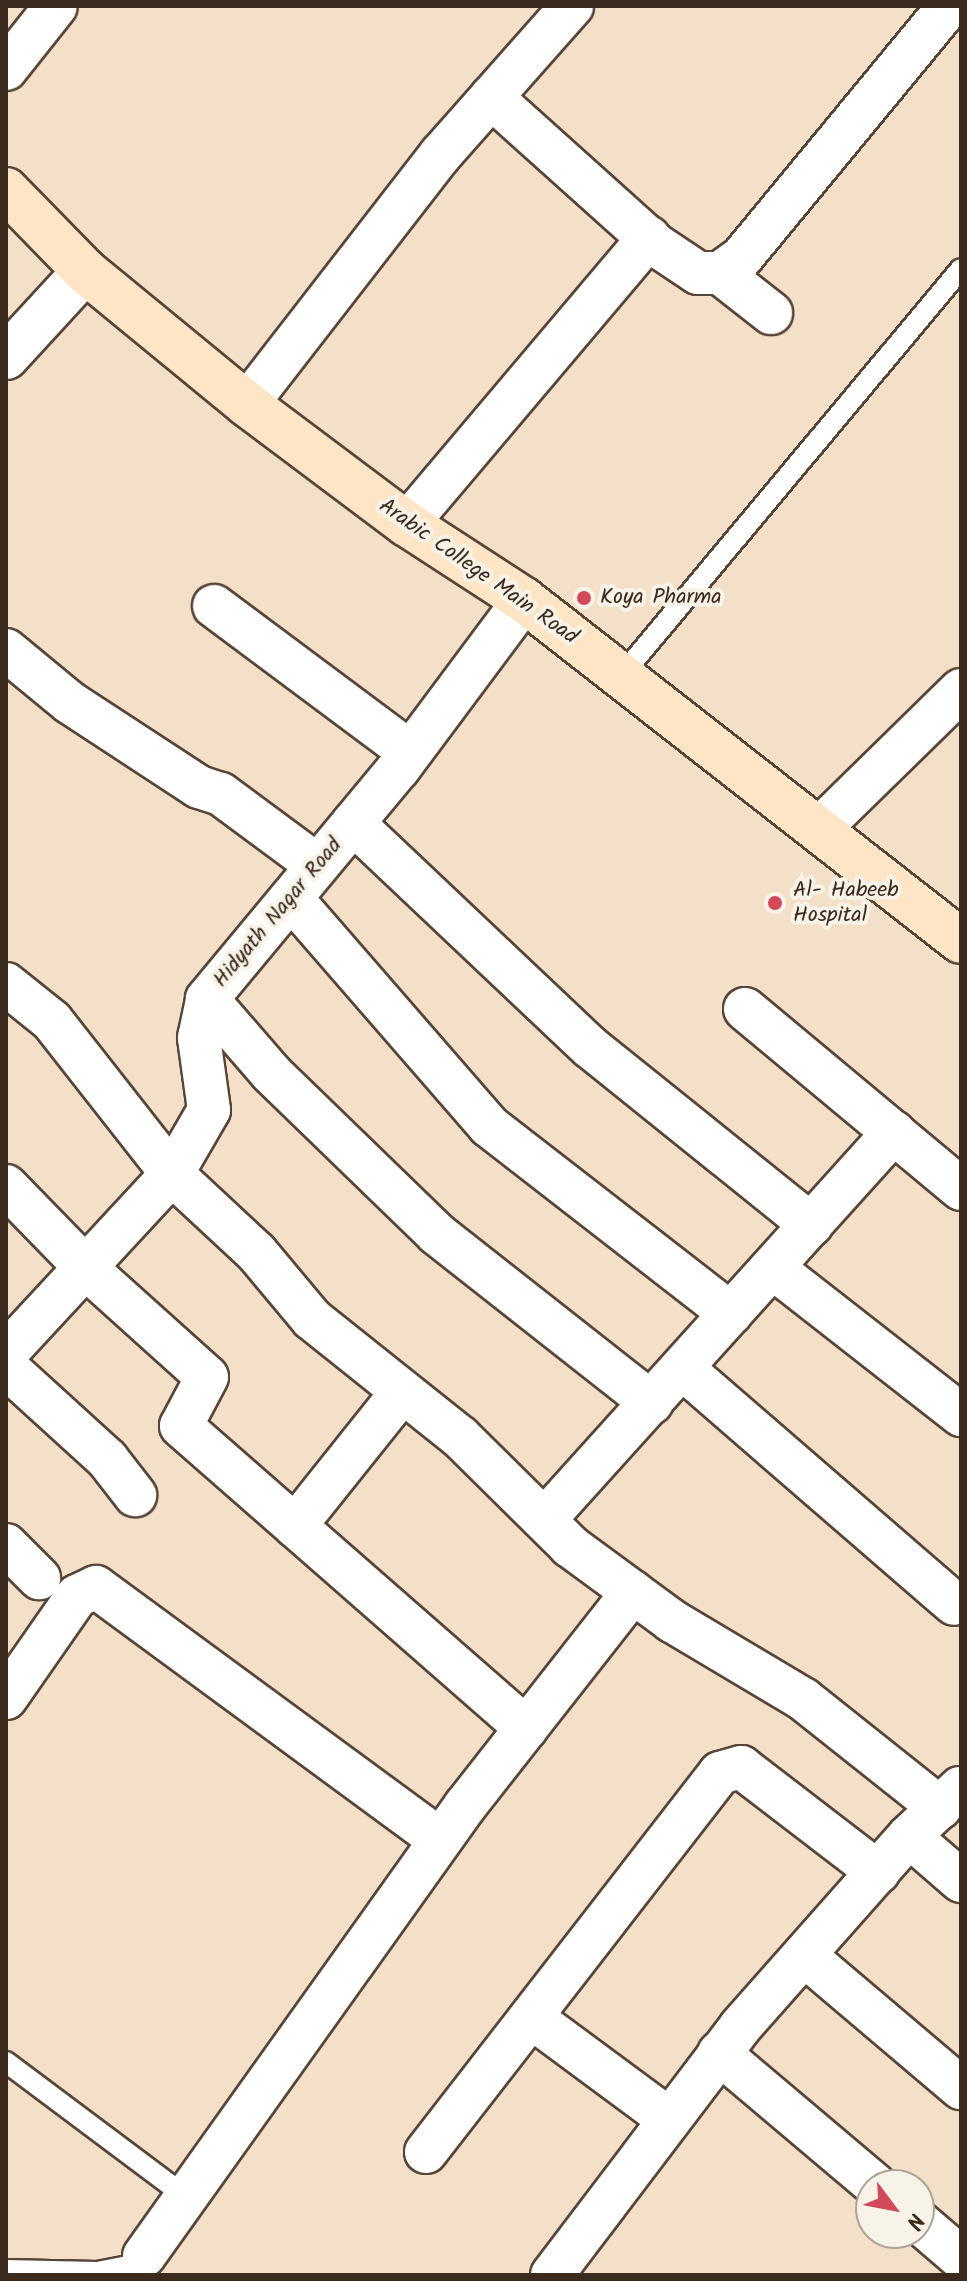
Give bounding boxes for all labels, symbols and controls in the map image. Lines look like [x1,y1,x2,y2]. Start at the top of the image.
street label: Arabic College Main Road [373,493,583,651]
place label: Koya Pharma [600,585,722,611]
marker: Koya Pharma [575,589,593,607]
street label: Hidyath Nagar Road [208,833,348,993]
place label: Al- Habeeb Hospital [793,877,899,928]
marker: Al- Habeeb Hospital [764,892,786,914]
north arrow [855,2169,935,2249]
text: N [896,2206,933,2236]

